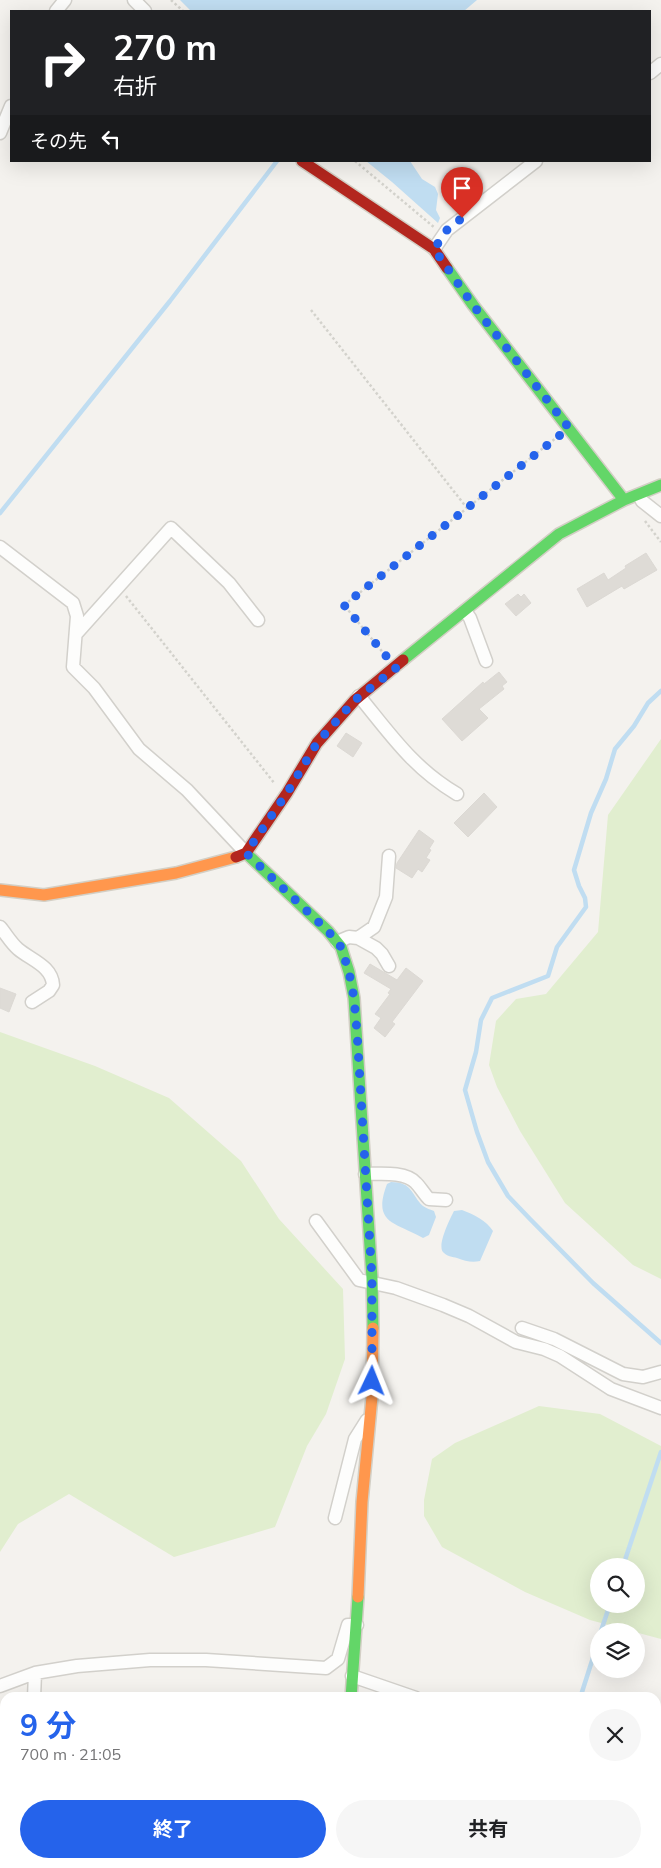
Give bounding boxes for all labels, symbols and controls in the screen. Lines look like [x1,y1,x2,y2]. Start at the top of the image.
text: 270 m [113,25,217,69]
icon: right [30,30,95,95]
text: 右折 [113,72,157,100]
icon: left [97,125,125,153]
text: その先 [30,129,87,153]
pin [441,167,483,218]
icon: arrive [448,174,476,202]
position arrow [345,1354,397,1406]
map controls [590,1558,645,1678]
button: search [590,1558,645,1613]
button: layers [590,1623,645,1678]
text: 9 分 [20,1706,76,1744]
button: close [589,1709,641,1761]
text: 700 m · 21:05 [20,1744,121,1764]
button: 終了 [20,1800,326,1858]
button: 共有 [336,1800,641,1858]

